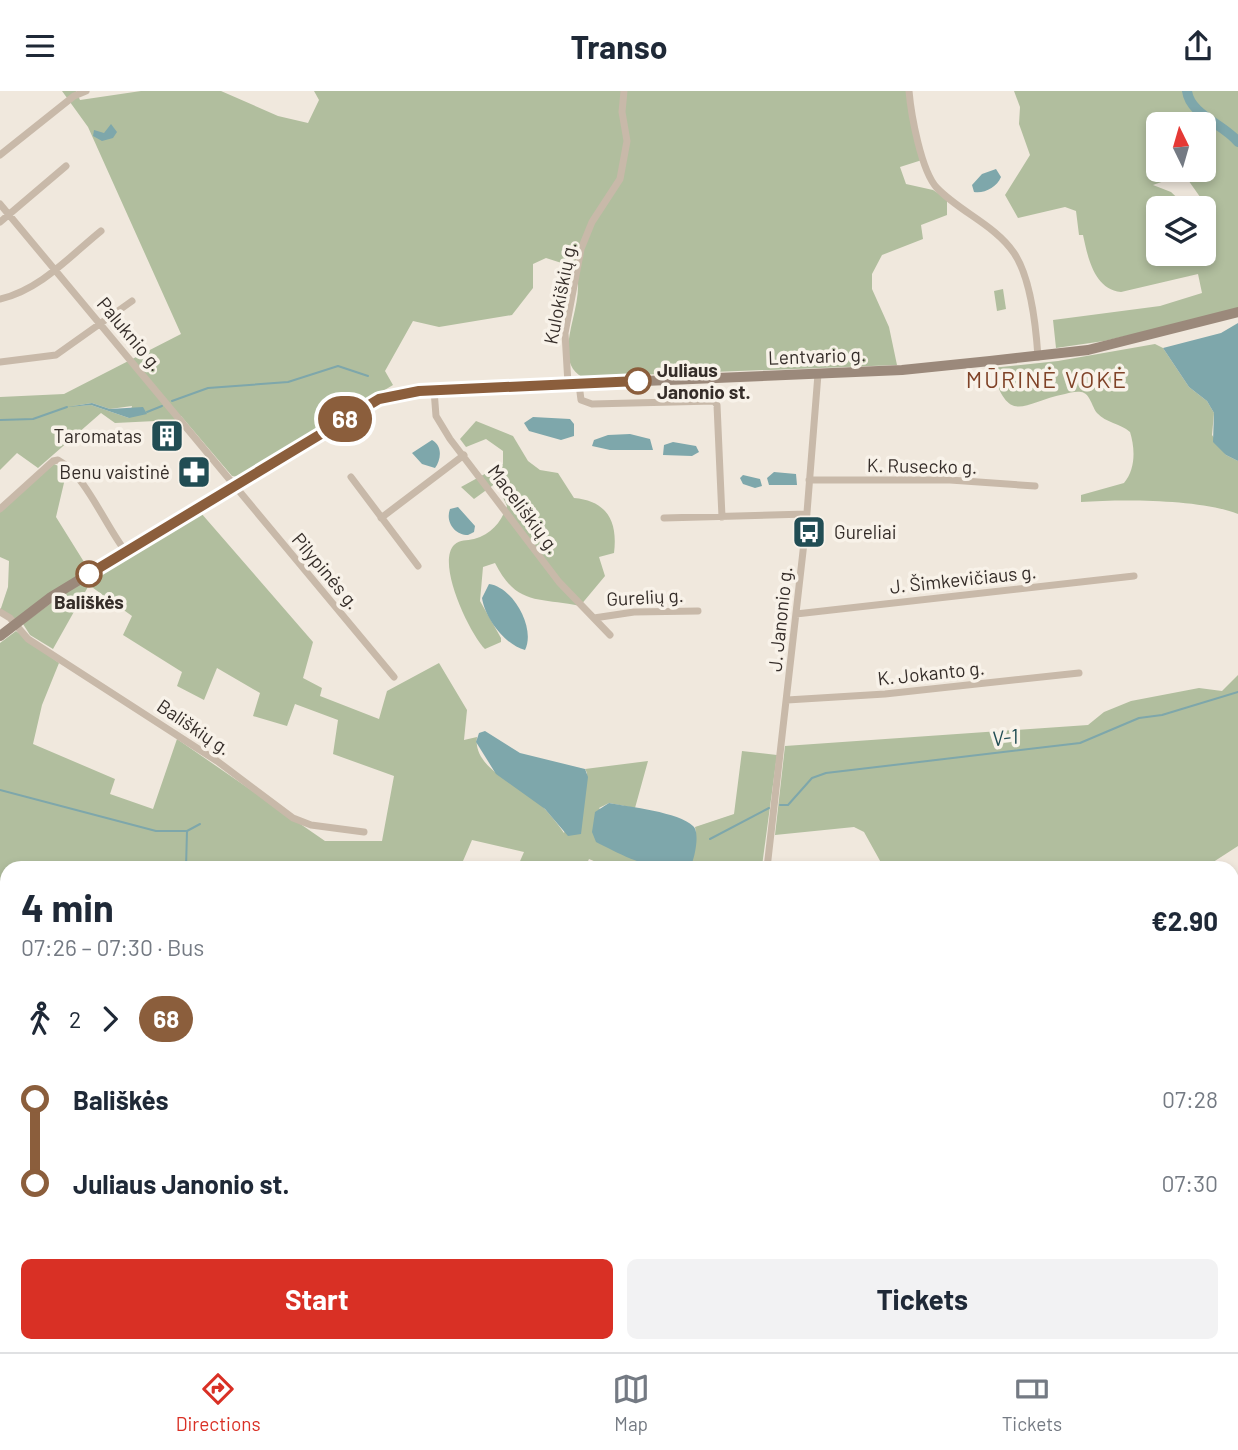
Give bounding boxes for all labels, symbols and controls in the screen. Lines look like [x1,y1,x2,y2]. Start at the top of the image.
icon: menu [21,27,59,65]
text: Transo [570,27,668,65]
icon: share [1179,27,1217,65]
north arrow [1146,112,1216,182]
map controls [1146,112,1216,266]
button: layers [1146,196,1216,266]
street label: Kulokiškių g. [538,240,581,346]
street label: Paluknio g. [93,292,168,375]
street label: Lentvario g. [768,342,866,369]
place label: Juliaus Janonio st. [657,358,751,403]
district label: MŪRINĖ VOKĖ [966,365,1128,393]
marker: Juliaus Janonio st. [625,368,651,394]
line badge: 68 [314,396,376,442]
text: 68 [332,404,358,433]
building icon: Taromatas [148,417,186,455]
place label: Taromatas [53,424,142,447]
pharmacy icon: Benu vaistinė [175,453,213,491]
street label: K. Rusecko g. [867,453,977,478]
place label: Benu vaistinė [59,460,170,483]
street label: Maceliškių g. [483,460,565,558]
bus stop icon: Gureliai [790,513,828,551]
place label: Gureliai [834,520,897,543]
street label: Pilypinės g. [288,528,365,614]
street label: J. Šimkevičiaus g. [888,559,1037,598]
marker: Bališkės [76,561,102,587]
street label: J. Janonio g. [763,565,796,673]
street label: Gurelių g. [606,583,684,610]
place label: Bališkės [54,590,124,613]
street label: K. Jokanto g. [876,655,986,690]
street label: Bališkių g. [153,694,235,760]
water label: V-1 [990,723,1019,751]
text: 4 min [21,884,114,930]
text: €2.90 [1151,905,1218,936]
text: 07:26 – 07:30 · Bus [21,933,204,961]
icon: walk [21,1000,59,1038]
icon: forward [91,1000,129,1038]
text: 68 [153,1004,179,1033]
text: 2 [69,1005,81,1033]
text: Bališkės [73,1084,169,1115]
text: 07:28 [1162,1085,1218,1113]
text: Juliaus Janonio st. [73,1168,289,1199]
text: 07:30 [1161,1169,1218,1197]
button: Start [21,1259,613,1339]
button: Tickets [627,1259,1218,1339]
tab: Directions [176,1370,261,1435]
tab: Map [612,1370,650,1435]
tab: Tickets [1002,1370,1062,1435]

